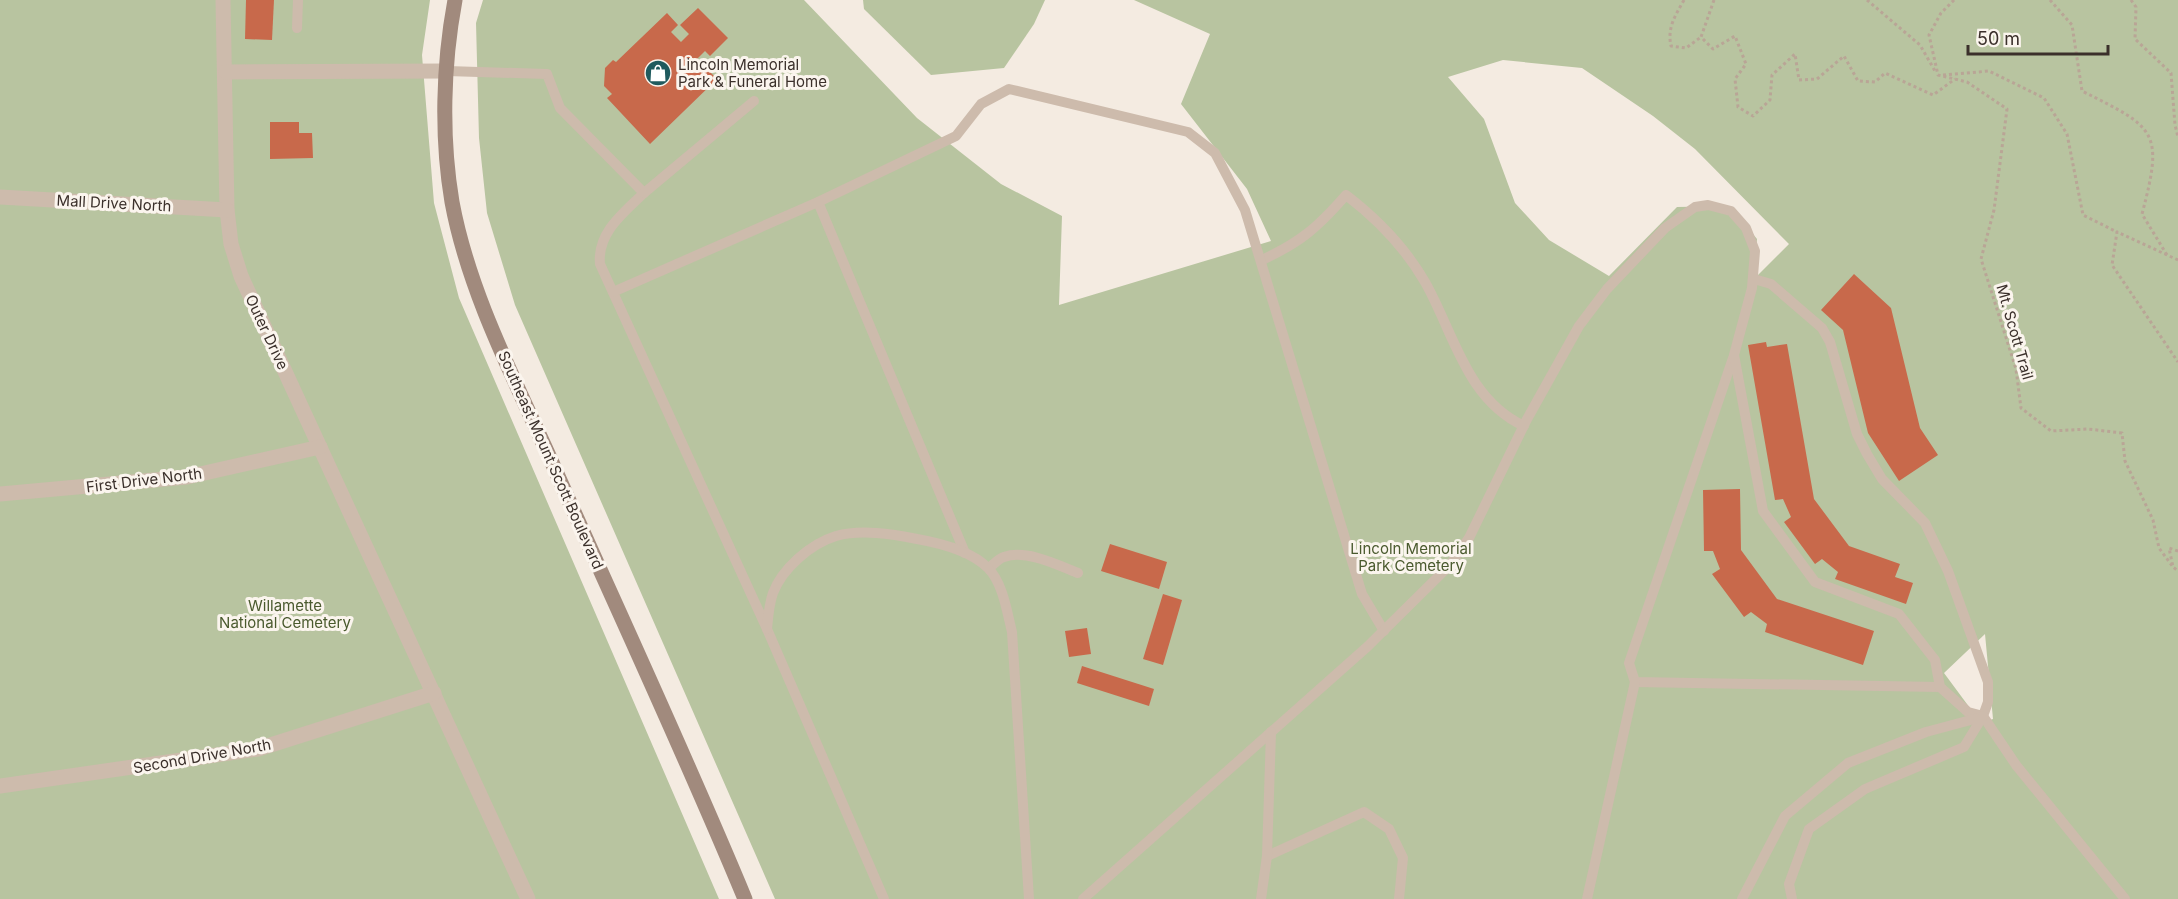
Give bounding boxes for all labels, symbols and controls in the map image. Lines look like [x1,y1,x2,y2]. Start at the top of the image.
scale bar [1968,18,2108,56]
text: 50 m [1977,28,2020,49]
place label: Lincoln Memorial Park & Funeral Home [678,55,827,91]
shop icon: Lincoln Memorial Park & Funeral Home [643,58,673,88]
street label: Mall Drive North [56,191,172,215]
street label: Mt. Scott Trail [1992,282,2038,382]
street label: Outer Drive [241,291,293,373]
street label: Southeast Mount Scott Boulevard [494,348,608,572]
street label: First Drive North [85,463,203,497]
park label: Lincoln Memorial Park Cemetery [1350,539,1472,575]
park label: Willamette National Cemetery [219,596,351,632]
street label: Second Drive North [132,735,272,777]

